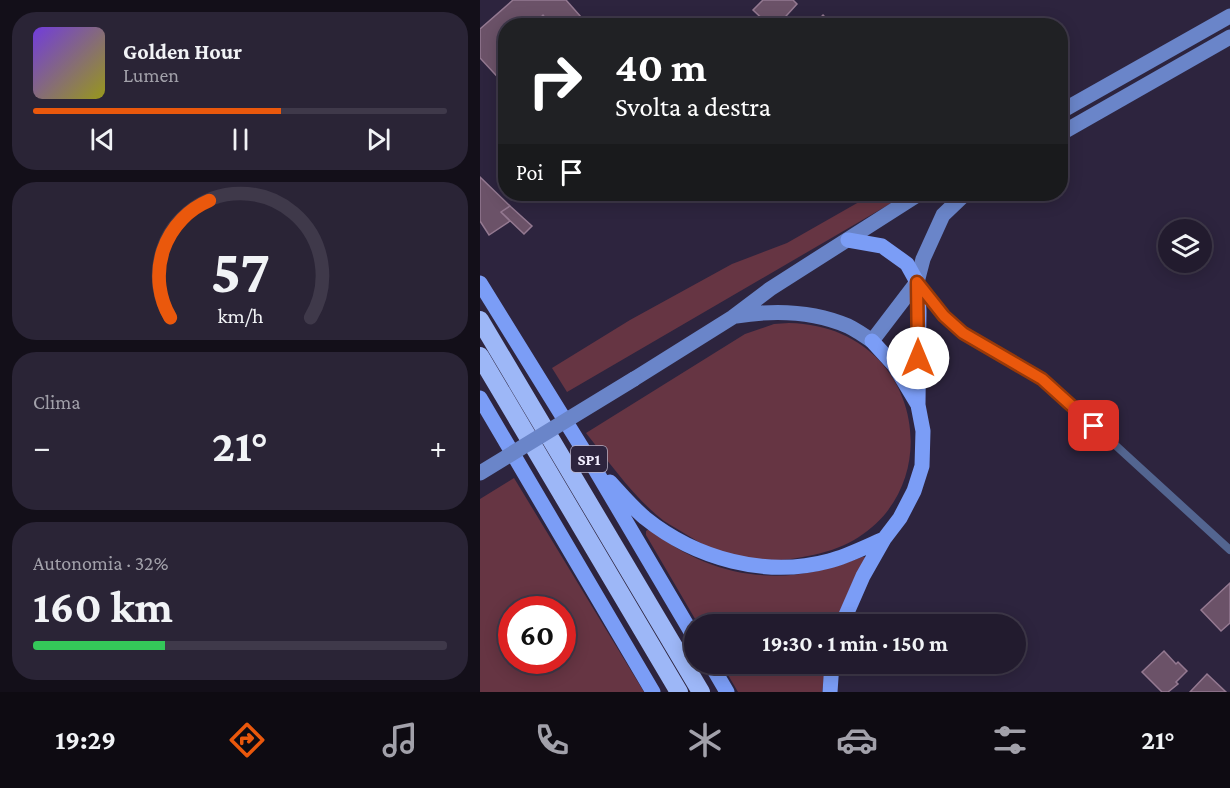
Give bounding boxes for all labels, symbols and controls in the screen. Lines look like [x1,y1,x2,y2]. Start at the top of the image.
text: Golden Hour [123,39,242,64]
icon: right [516,42,594,120]
text: 40 m [615,43,707,90]
text: Lumen [123,64,179,86]
text: Svolta a destra [615,92,771,122]
icon: previous [86,123,119,156]
icon: pause [224,123,257,156]
icon: next [362,123,395,156]
icon: arrive [555,156,588,189]
text: Poi [516,160,543,185]
map controls [1158,219,1212,273]
button: layers [1158,219,1212,273]
text: 57 [210,236,270,305]
text: km/h [217,304,264,328]
position arrow [886,326,950,390]
text: Clima [33,391,81,413]
pin [1068,400,1119,451]
icon: arrive [1077,409,1110,442]
text: 21° [212,421,268,471]
text: − [33,428,50,465]
text: + [430,428,447,465]
road number: SP1 [571,446,607,472]
text: Autonomia · 32% [33,552,168,574]
text: 160 km [33,582,173,632]
speed limit sign: 60 [498,596,576,674]
text: 19:30 · 1 min · 150 m [762,631,948,656]
icon: directions [226,719,268,761]
icon: music [379,719,421,761]
icon: phone [531,719,573,761]
icon: climate [684,719,726,761]
icon: car [836,719,878,761]
icon: filters [989,719,1031,761]
text: 19:29 [55,725,116,755]
text: 21° [1141,725,1175,755]

